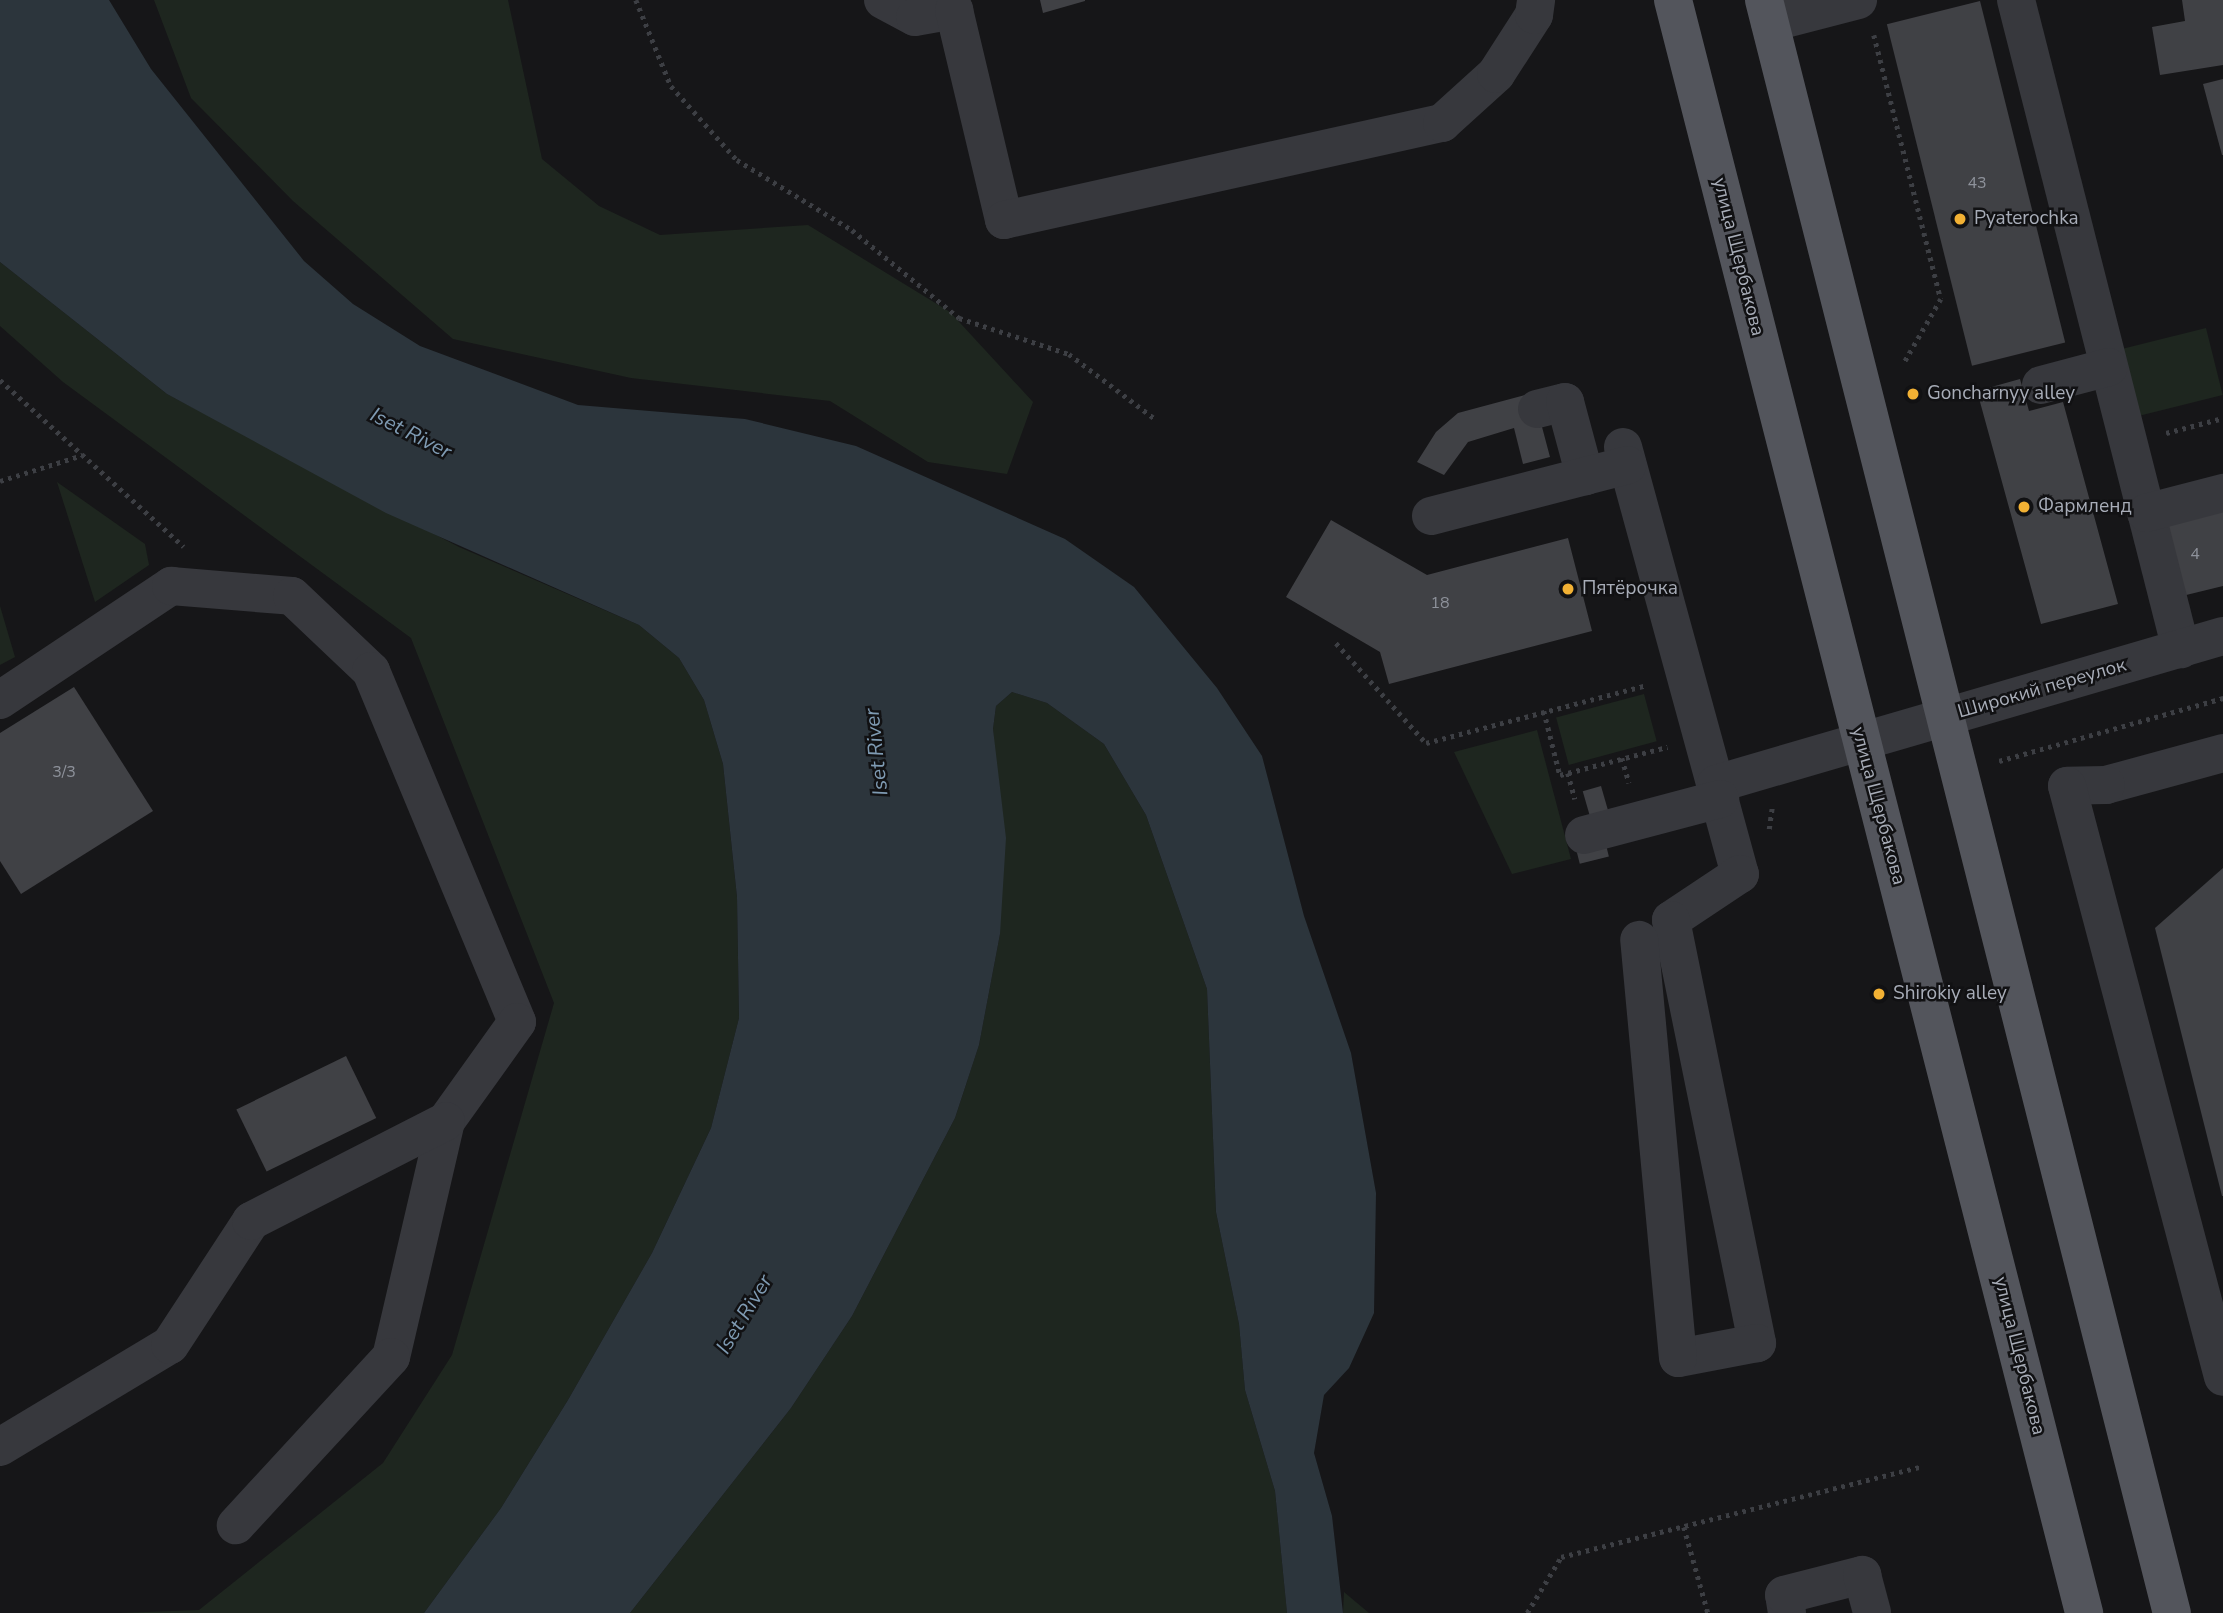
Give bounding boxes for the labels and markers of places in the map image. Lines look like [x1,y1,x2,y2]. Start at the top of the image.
place label: Pyaterochka [1974,208,2079,230]
marker: Pyaterochka [1952,211,1968,227]
place label: Goncharnyy alley [1927,383,2075,405]
marker: Goncharnyy alley [1905,386,1921,402]
place label: Фармленд [2038,496,2132,518]
marker: Фармленд [2016,499,2032,515]
place label: Пятёрочка [1582,578,1678,600]
marker: Пятёрочка [1560,581,1576,597]
place label: Shirokiy alley [1893,983,2007,1005]
marker: Shirokiy alley [1871,986,1887,1002]

